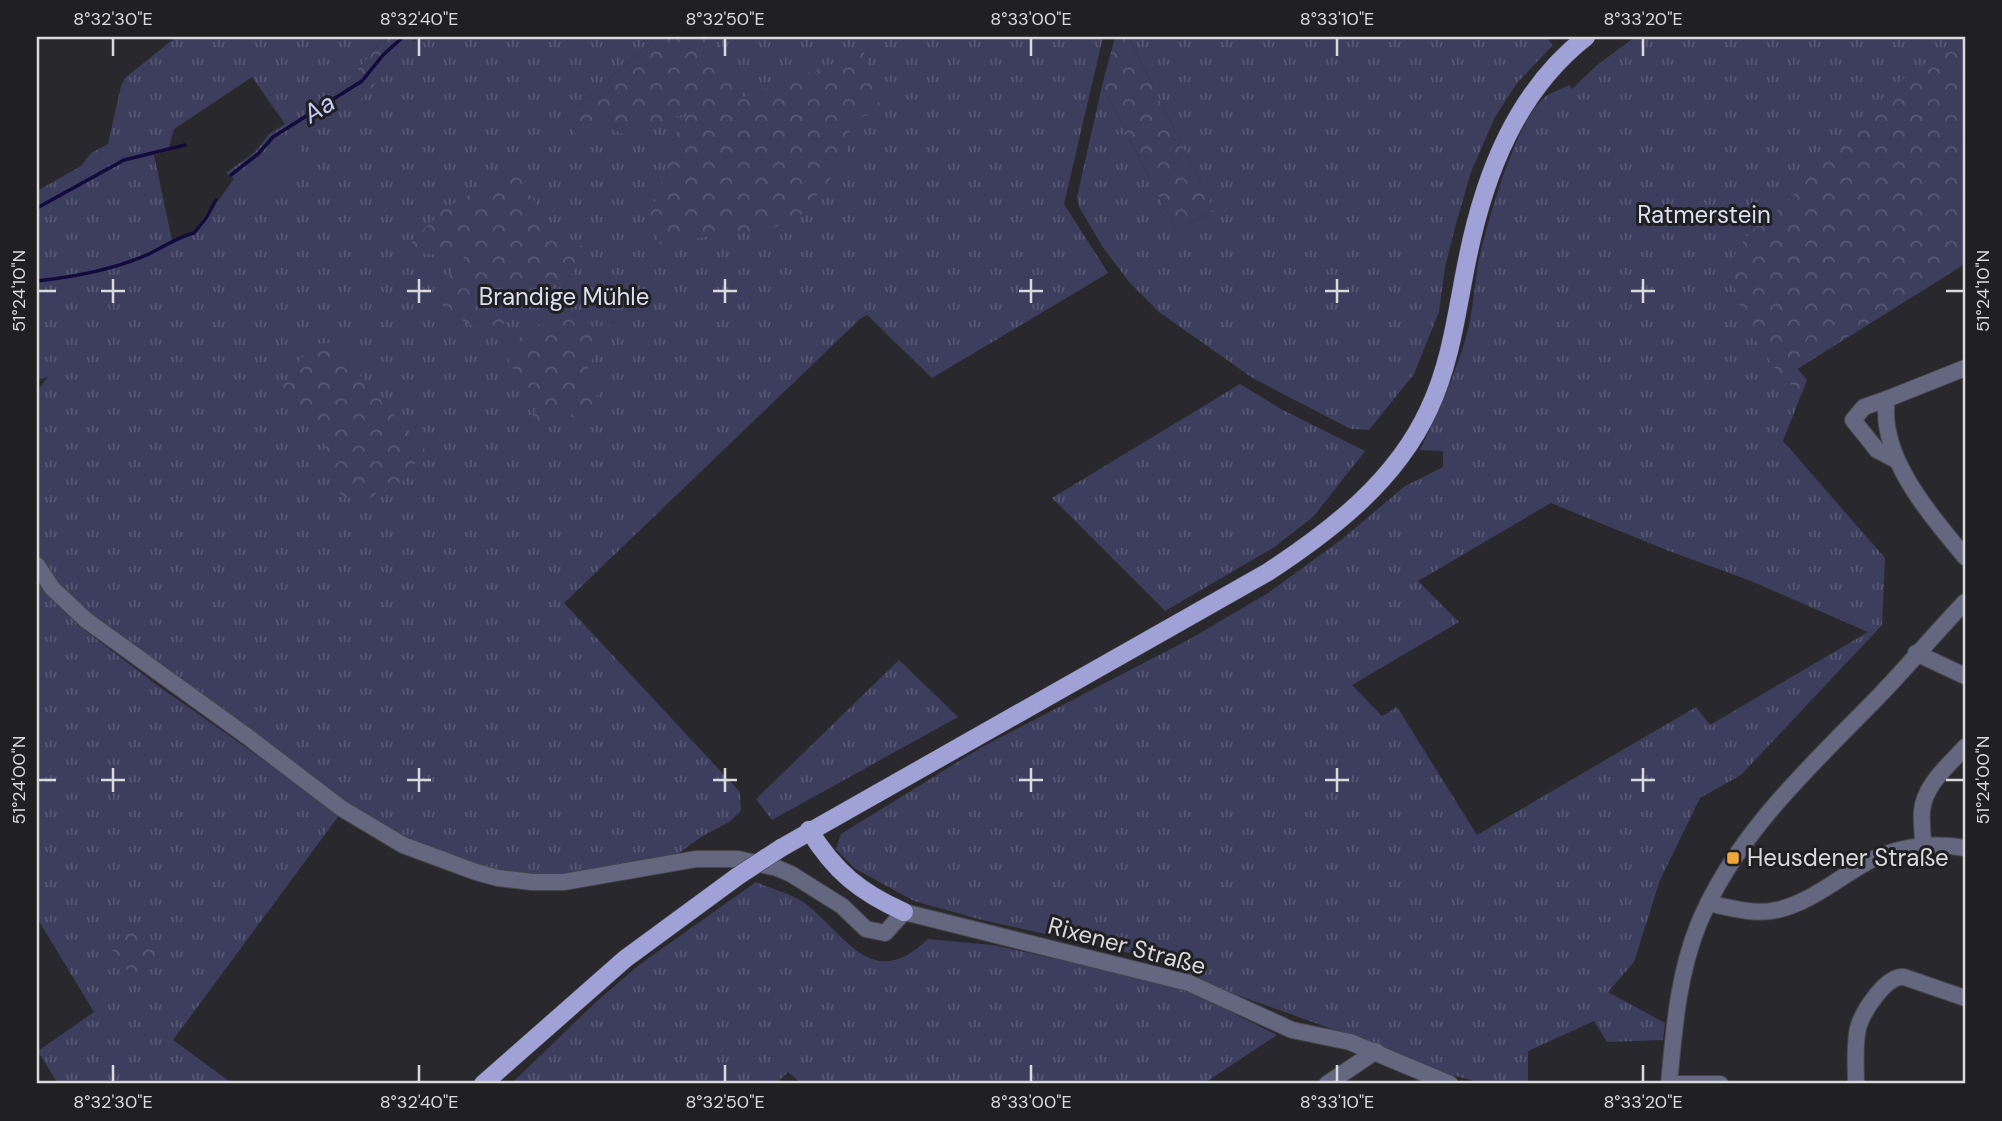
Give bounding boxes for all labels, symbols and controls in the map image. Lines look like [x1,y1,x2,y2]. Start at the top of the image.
text: 8°32'30"E [73,7,153,31]
text: 8°32'40"E [380,7,458,31]
text: 8°32'50"E [685,7,765,31]
text: 8°33'00"E [990,7,1072,31]
text: 8°33'10"E [1300,7,1374,31]
text: 8°33'20"E [1603,7,1683,31]
water label: Aa [296,85,341,131]
park label: Ratmerstein [1637,199,1771,230]
text: 51°24'10"N [7,250,31,332]
text: 51°24'10"N [1971,250,1995,332]
park label: Brandige Mühle [479,281,649,312]
text: 51°24'00"N [7,736,31,824]
text: 51°24'00"N [1971,736,1995,824]
place label: Heusdener Straße [1747,842,1949,873]
marker: Heusdener Straße [1725,850,1741,866]
street label: Rixener Straße [1045,910,1209,981]
text: 8°32'30"E [73,1090,153,1114]
text: 8°32'40"E [380,1090,458,1114]
text: 8°32'50"E [685,1090,765,1114]
text: 8°33'00"E [990,1090,1072,1114]
text: 8°33'10"E [1300,1090,1374,1114]
text: 8°33'20"E [1603,1090,1683,1114]

